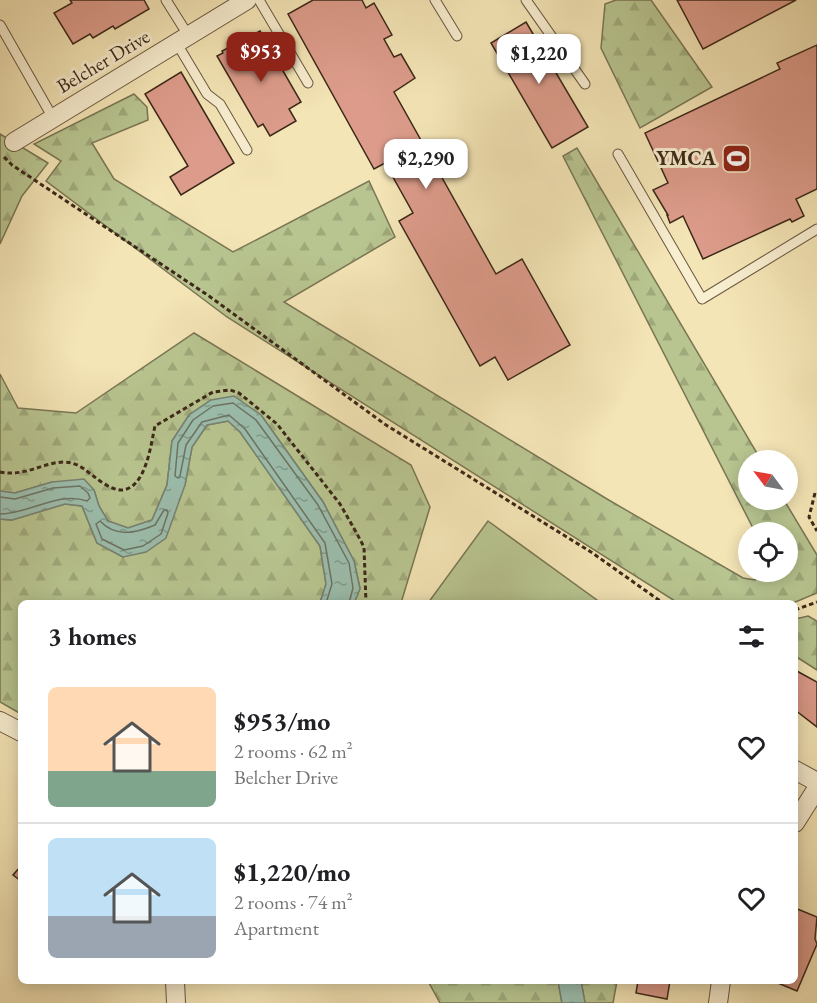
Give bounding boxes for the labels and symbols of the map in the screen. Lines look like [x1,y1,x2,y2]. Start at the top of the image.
street label: Belcher Drive [52,23,154,99]
pin: $953 [225,32,297,83]
pin: $1,220 [490,34,588,85]
pin: $2,290 [377,139,475,190]
sports icon: YMCA [721,142,753,174]
place label: YMCA [656,145,717,171]
north arrow [738,450,798,510]

